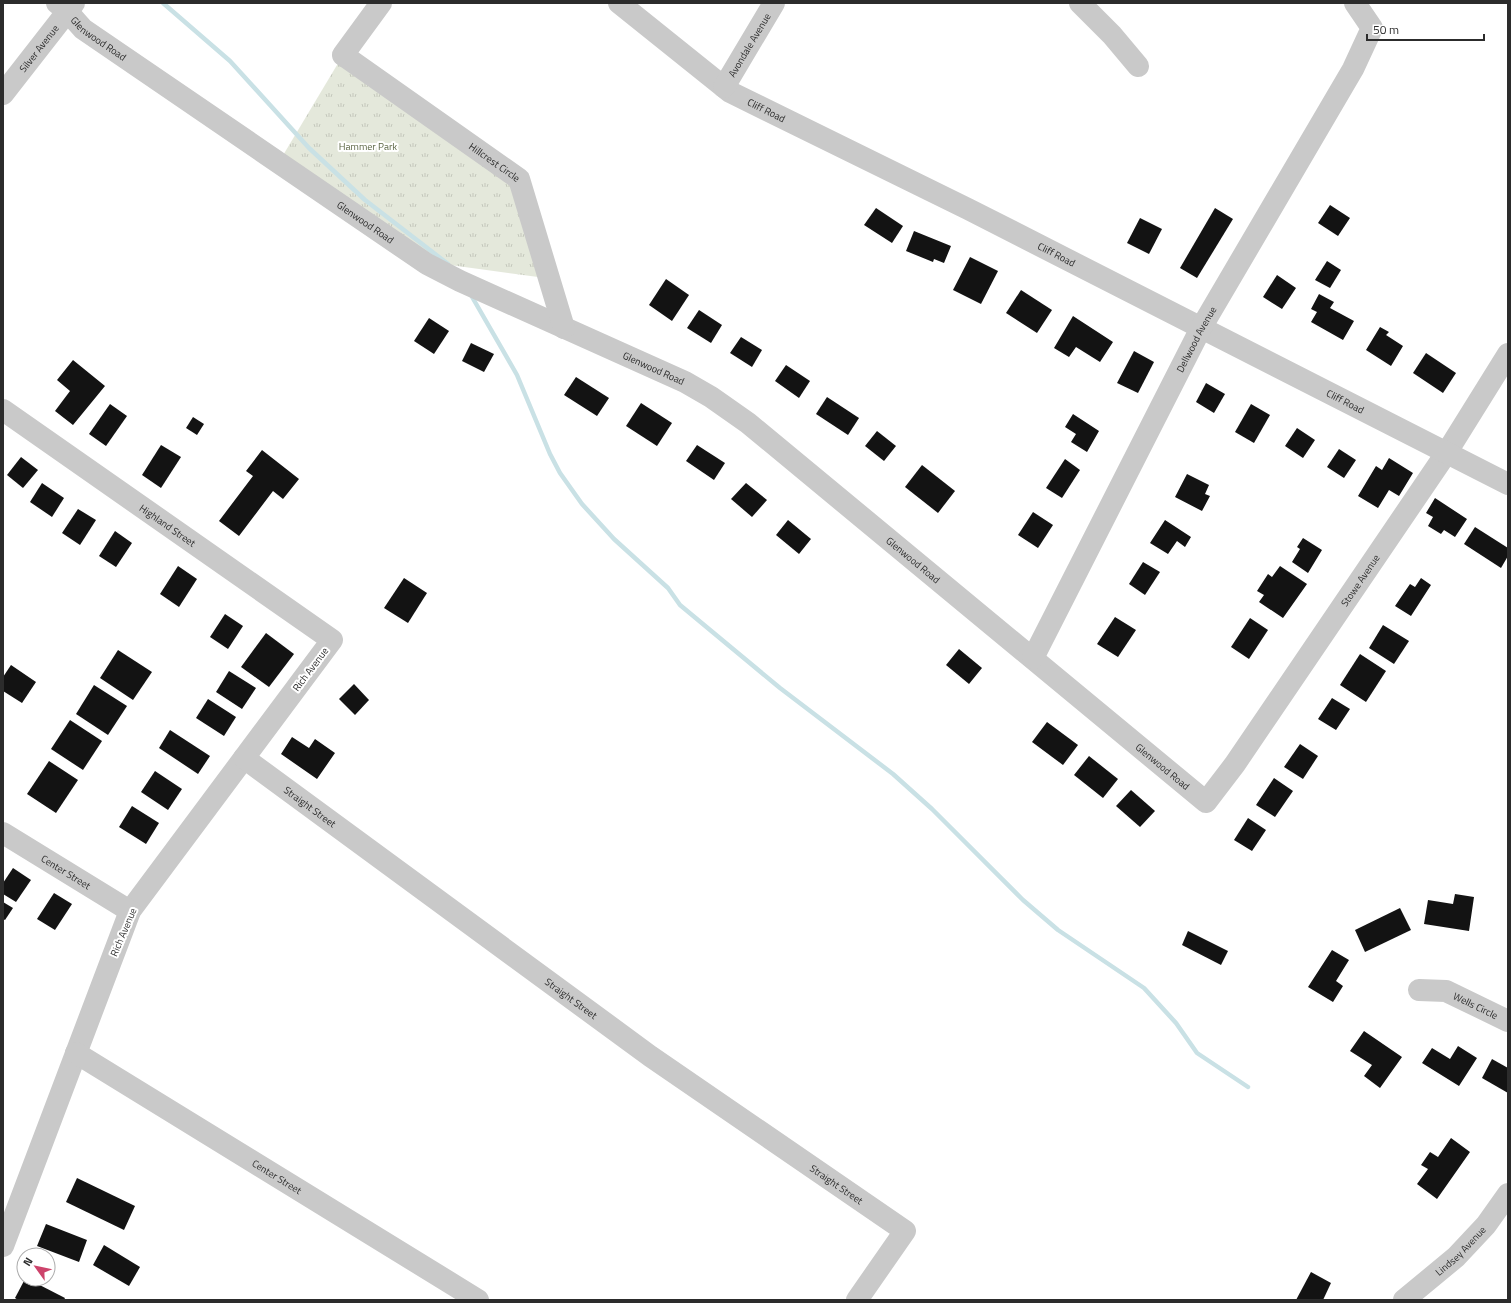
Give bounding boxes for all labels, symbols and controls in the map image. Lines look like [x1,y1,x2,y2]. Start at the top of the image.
street label: Avondale Avenue [725,10,774,80]
street label: Glenwood Road [67,13,129,64]
scale bar [1367,16,1484,42]
text: 50 m [1373,20,1399,39]
street label: Silver Avenue [16,22,62,76]
street label: Cliff Road [745,95,788,126]
park label: Hammer Park [339,139,397,154]
street label: Hillcrest Circle [466,139,523,186]
street label: Glenwood Road [334,198,397,247]
street label: Cliff Road [1035,239,1078,270]
street label: Dellwood Avenue [1173,304,1220,375]
street label: Glenwood Road [620,348,687,389]
street label: Cliff Road [1324,386,1367,418]
street label: Highland Street [136,501,199,551]
street label: Glenwood Road [883,533,943,587]
street label: Stowe Avenue [1337,551,1383,610]
street label: Rich Avenue [289,644,332,694]
street label: Glenwood Road [1132,740,1193,794]
street label: Straight Street [281,783,339,831]
street label: Center Street [38,851,94,893]
street label: Rich Avenue [106,906,140,959]
street label: Straight Street [542,974,601,1023]
street label: Wells Circle [1451,989,1500,1023]
street label: Center Street [249,1156,305,1198]
street label: Straight Street [807,1161,866,1208]
street label: Lindsey Avenue [1432,1223,1489,1279]
north arrow [16,1247,56,1287]
text: N [19,1254,36,1269]

